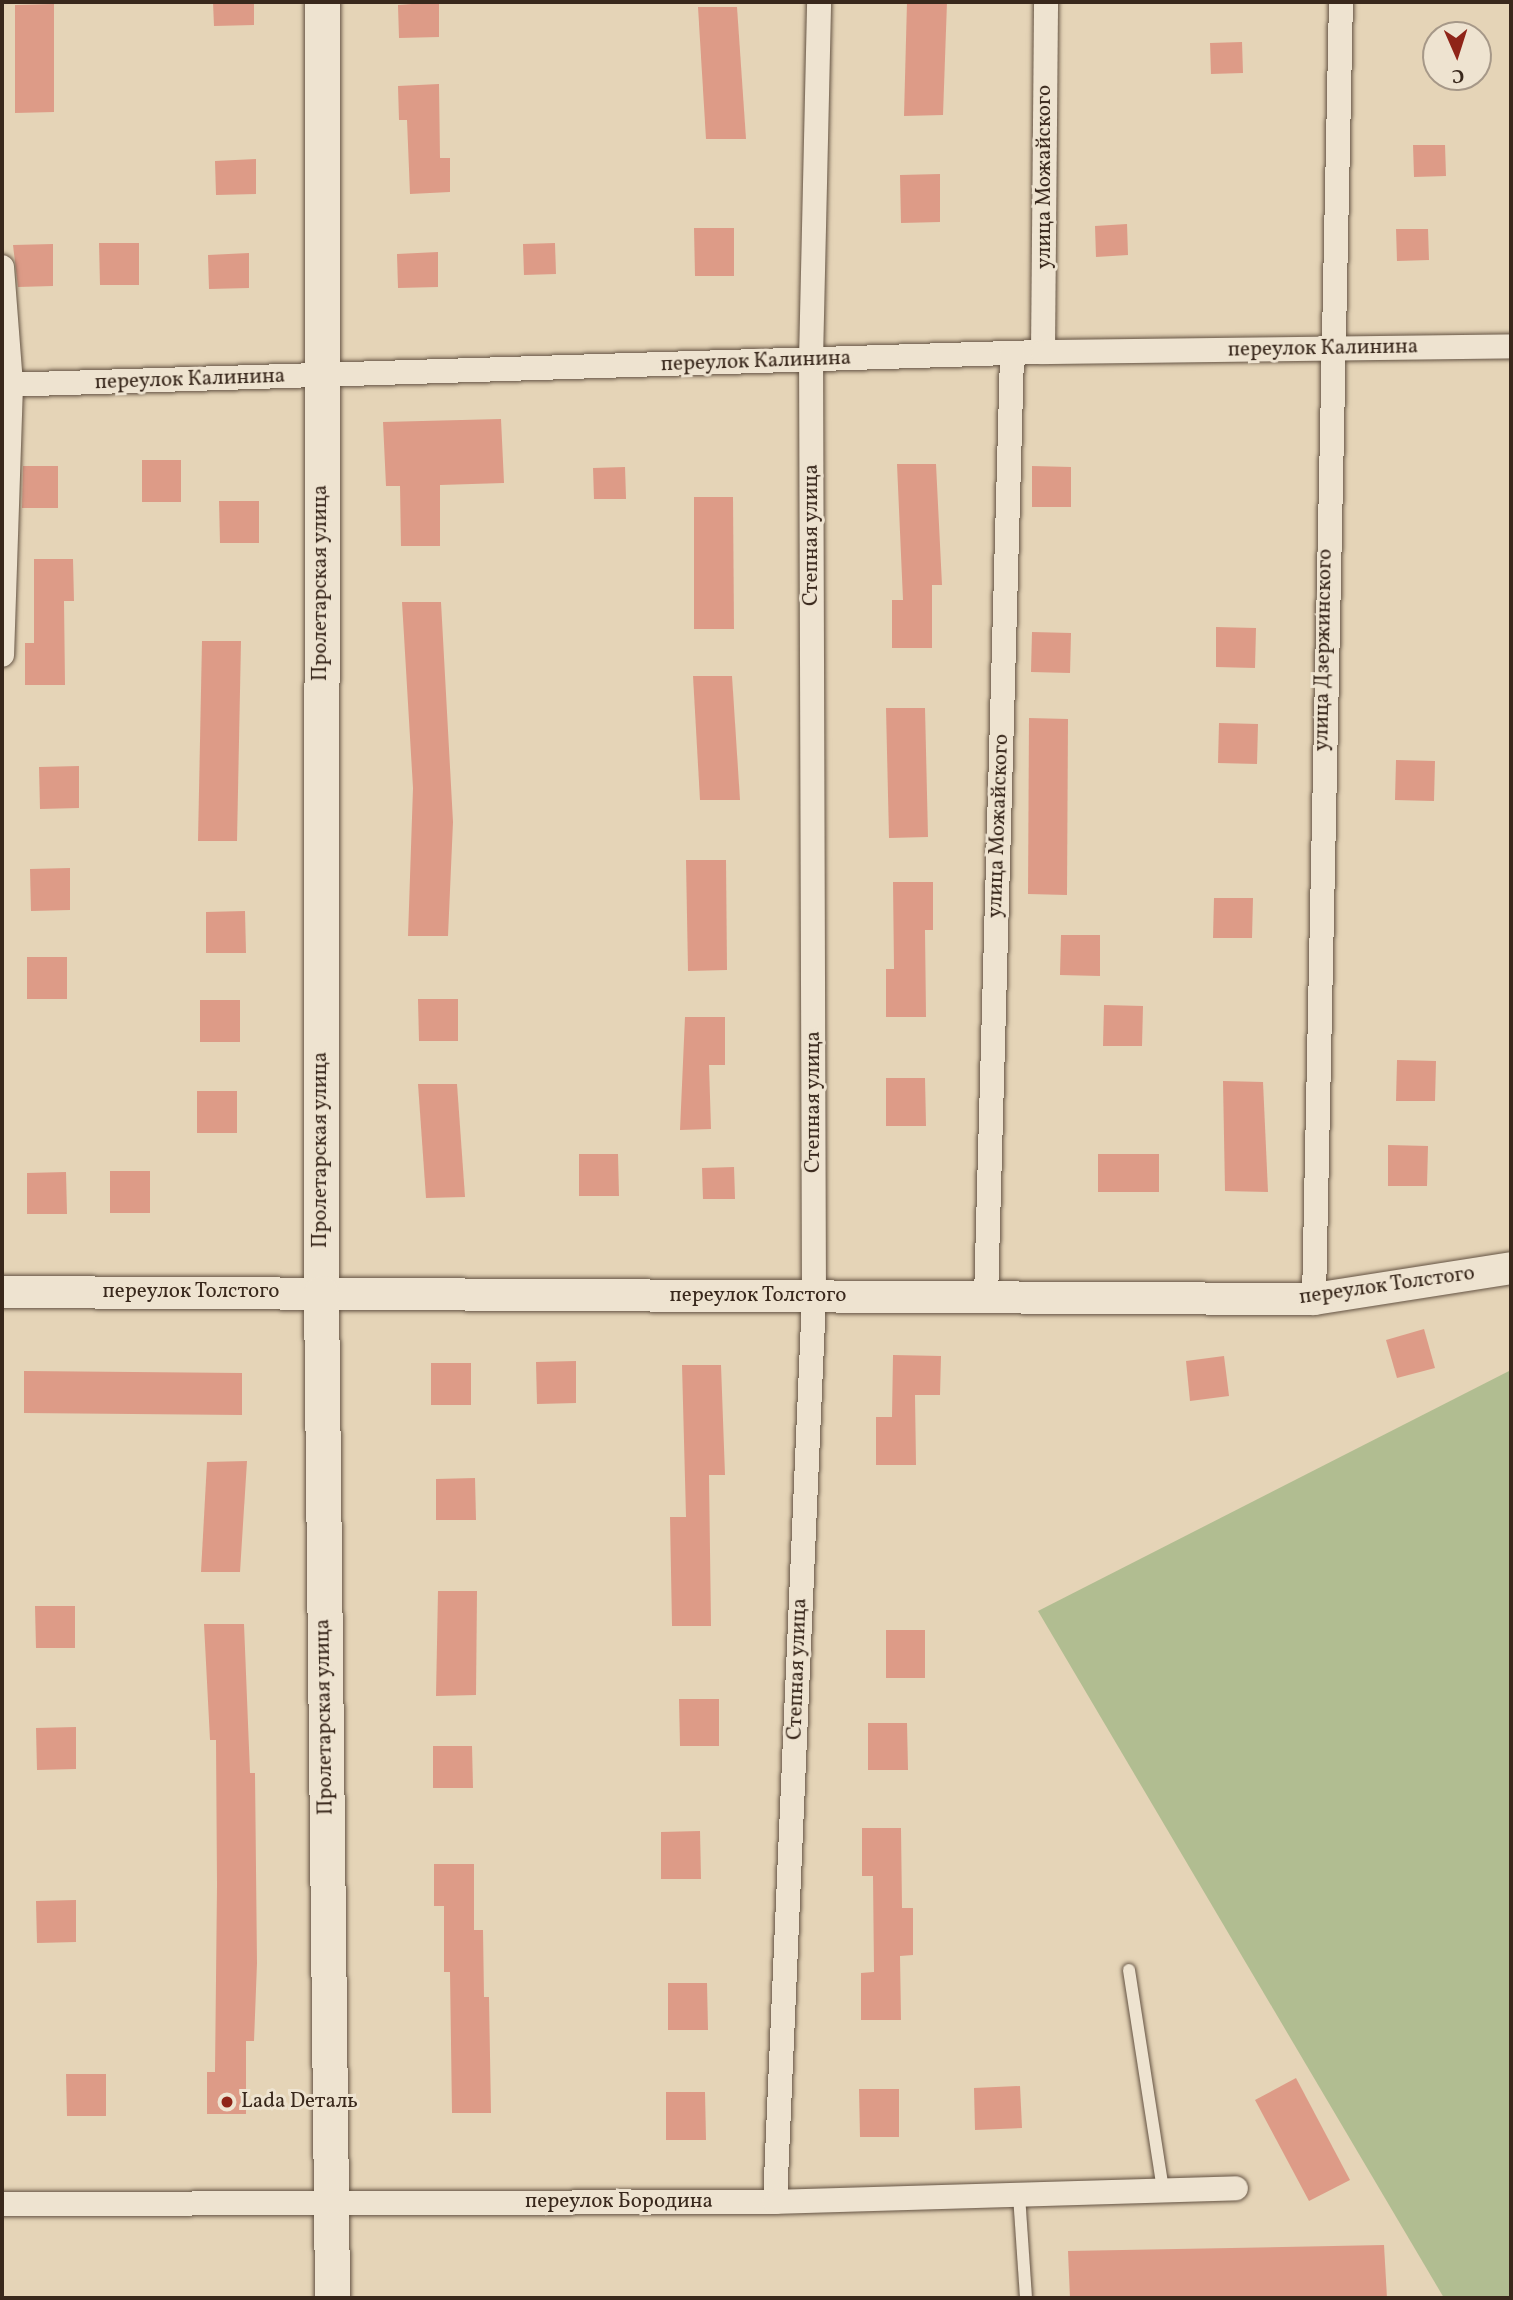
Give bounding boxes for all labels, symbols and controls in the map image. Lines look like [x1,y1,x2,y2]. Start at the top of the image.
north arrow [1422,21,1492,91]
text: С [1451,62,1465,88]
street label: улица Можайского [1032,85,1058,269]
street label: переулок Калинина [1228,335,1418,363]
street label: переулок Калинина [660,346,852,378]
street label: переулок Калинина [94,364,286,396]
street label: Степная улица [799,464,825,606]
street label: Пролетарская улица [308,484,334,682]
street label: улица Дзержинского [1310,549,1338,751]
street label: улица Можайского [983,734,1015,918]
street label: Степная улица [801,1031,827,1173]
street label: Пролетарская улица [308,1051,334,1249]
street label: переулок Толстого [1297,1261,1477,1311]
street label: переулок Толстого [102,1279,280,1305]
street label: переулок Толстого [669,1283,847,1309]
street label: Степная улица [783,1597,813,1741]
street label: Пролетарская улица [311,1618,339,1816]
place label: Lada Dеталь [241,2089,358,2115]
marker: Lada Dеталь [219,2094,235,2110]
street label: переулок Бородина [525,2189,713,2215]

